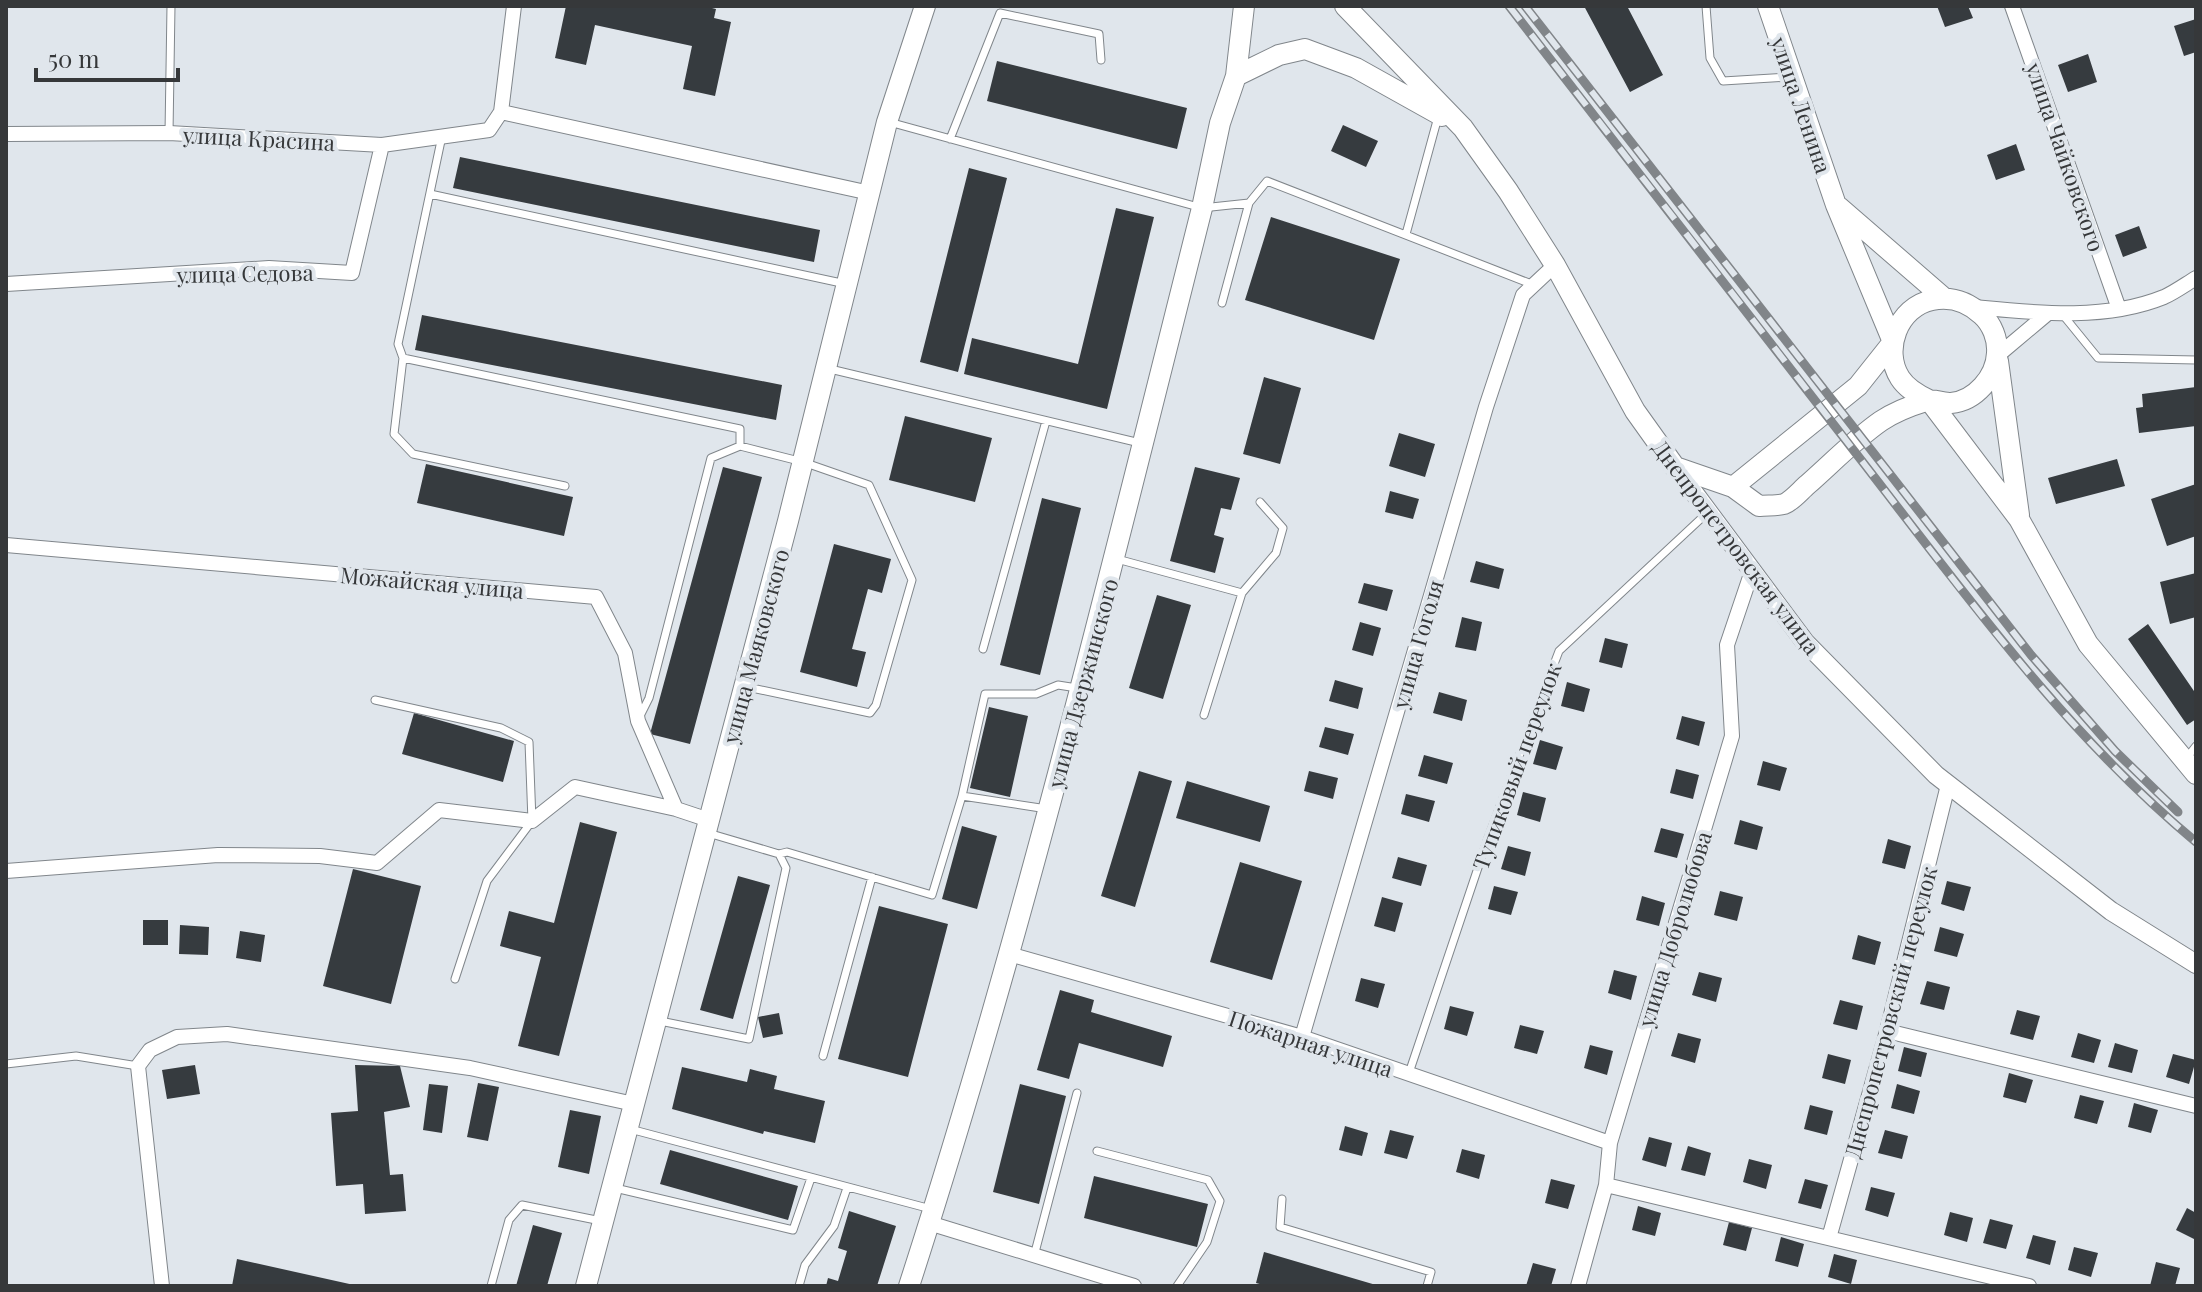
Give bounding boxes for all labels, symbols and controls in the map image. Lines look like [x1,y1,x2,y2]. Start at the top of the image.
scale bar [36,32,178,82]
street label: улица Ленина [1764,32,1839,177]
text: 50 m [48,42,100,74]
street label: улица Чайковского [2019,58,2112,255]
street label: улица Красина [181,119,336,157]
street label: улица Седова [175,257,314,289]
street label: Днепропетровская улица [1646,434,1828,660]
street label: улица Маяковского [714,545,795,748]
street label: Можайская улица [339,559,525,605]
street label: улица Дзержинского [1039,575,1124,792]
street label: улица Гоголя [1384,576,1450,713]
street label: Тупиковый переулок [1465,658,1568,874]
street label: улица Добролюбова [1630,827,1718,1031]
street label: Днепропетровский переулок [1837,863,1944,1161]
street label: Пожарная улица [1225,1002,1397,1084]

